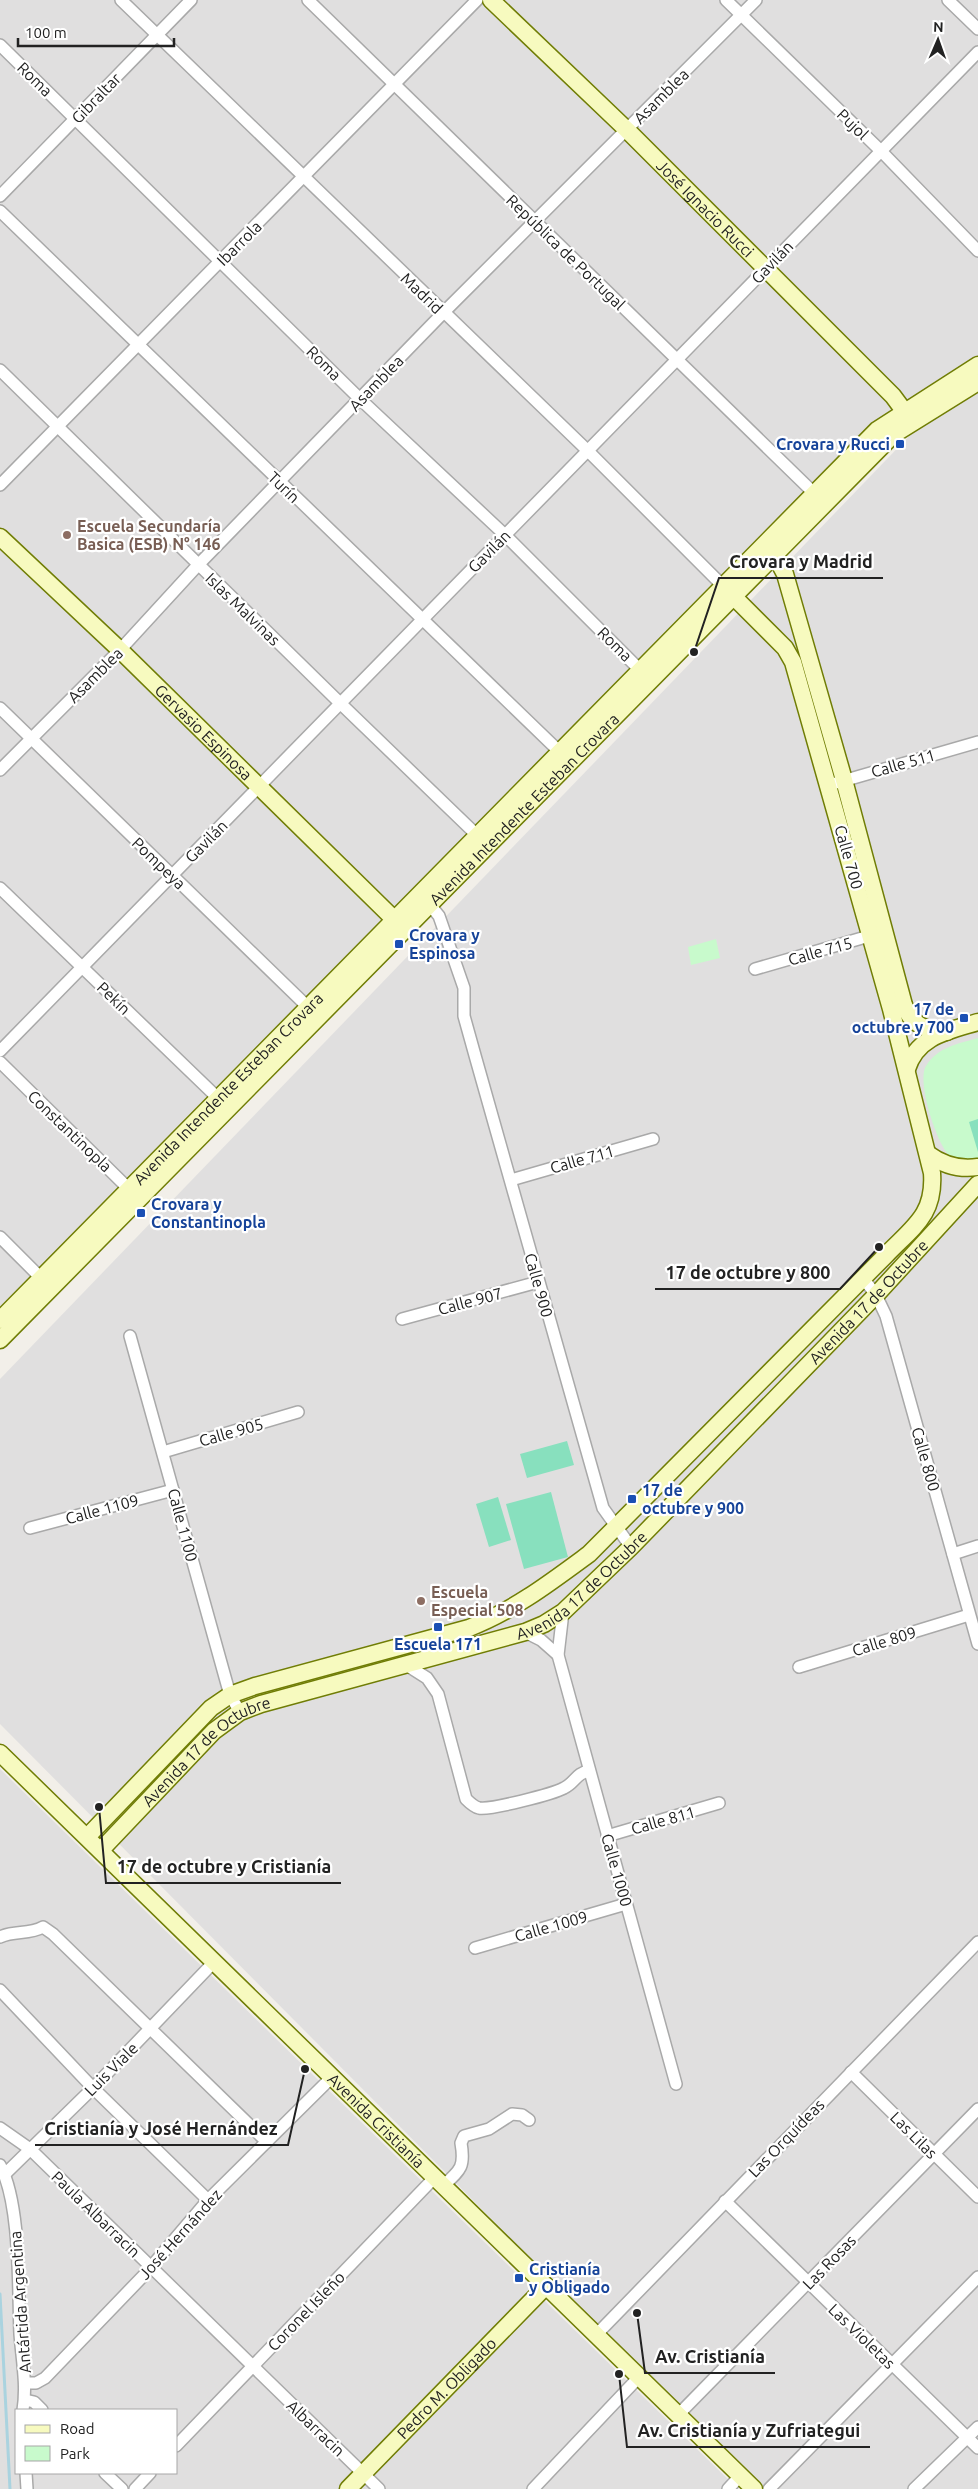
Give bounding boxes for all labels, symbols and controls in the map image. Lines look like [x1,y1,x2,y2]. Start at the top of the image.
scale bar [18,15,174,47]
north arrow [913,15,963,65]
text: N [933,19,944,35]
text: 100 m [25,24,67,41]
street label: Roma [14,58,56,100]
street label: Asamblea [630,65,692,127]
street label: Gibraltar [68,69,124,127]
street label: Pujol [834,105,872,143]
street label: José Ignacio Rucci [653,156,758,261]
street label: República de Portugal [503,191,629,313]
street label: Ibarrola [213,217,265,269]
street label: Gavilán [747,237,797,287]
street label: Madrid [397,269,447,317]
street label: Roma [303,342,345,384]
street label: Asamblea [345,351,407,415]
place label: Crovara y Rucci [776,435,890,453]
marker: Crovara y Rucci [894,438,906,450]
street label: Turín [265,468,303,506]
place label: Escuela Secundaría Basica (ESB) N° 146 [77,517,221,554]
street label: Gavilán [464,526,514,576]
marker: Escuela Secundaría Basica (ESB) N° 146 [61,529,73,541]
callout: Crovara y Madrid [719,545,883,578]
text: Crovara y Madrid [729,551,873,571]
street label: Islas Malvinas [202,569,284,649]
street label: Roma [594,623,636,665]
street label: Asamblea [64,644,126,706]
street label: Gervasio Espinosa [151,681,256,784]
street label: Avenida Intendente Esteban Crovara [426,709,622,908]
street label: Calle 511 [869,745,937,781]
street label: Gavilán [181,816,231,866]
street label: Calle 700 [831,823,867,891]
street label: Pompeya [129,833,189,893]
place label: Crovara y Espinosa [409,926,480,962]
street label: Calle 715 [786,933,854,969]
marker: Crovara y Espinosa [393,938,405,950]
street label: Pekín [94,978,134,1018]
street label: Avenida Intendente Esteban Crovara [130,989,326,1188]
place label: 17 de octubre y 700 [852,1000,954,1036]
marker: 17 de octubre y 700 [958,1012,970,1024]
street label: Constantinopla [24,1087,116,1175]
street label: Calle 711 [548,1141,616,1177]
place label: Crovara y Constantinopla [151,1195,266,1231]
marker: Crovara y Constantinopla [135,1207,147,1219]
street label: Avenida 17 de Octubre [805,1236,931,1367]
street label: Calle 900 [521,1251,557,1319]
callout: 17 de octubre y 800 [655,1256,840,1289]
text: 17 de octubre y 800 [666,1262,830,1282]
street label: Calle 907 [436,1284,504,1318]
street label: Calle 905 [197,1414,265,1450]
street label: Calle 800 [908,1425,944,1493]
place label: 17 de octubre y 900 [642,1481,744,1517]
street label: Calle 1100 [165,1486,201,1564]
street label: Calle 1109 [63,1491,141,1527]
marker: 17 de octubre y 900 [626,1493,638,1505]
street label: Avenida 17 de Octubre [514,1527,650,1643]
place label: Escuela Especial 508 [431,1583,524,1619]
marker: Escuela Especial 508 [415,1595,427,1607]
marker: Escuela 171 [432,1621,444,1633]
street label: Calle 809 [850,1623,918,1659]
place label: Escuela 171 [394,1635,482,1653]
street label: Avenida 17 de Octubre [138,1693,272,1810]
street label: Calle 811 [629,1802,697,1838]
street label: Calle 1000 [598,1831,636,1909]
callout: 17 de octubre y Cristianía [106,1850,341,1883]
text: 17 de octubre y Cristianía [117,1856,331,1876]
street label: Calle 1009 [512,1907,590,1945]
street label: Luis Viale [81,2039,141,2099]
street label: Avenida Cristianía [324,2069,428,2171]
street label: Las Orquídeas [744,2095,828,2181]
street label: Las Lilas [887,2108,941,2162]
callout: Cristianía y José Hernández [35,2112,288,2145]
text: Cristianía y José Hernández [44,2118,278,2138]
street label: Paula Albarracin [48,2167,144,2261]
street label: José Hernández [135,2185,225,2283]
street label: Antártida Argentina [6,2230,34,2374]
street label: Las Rosas [799,2231,859,2293]
place label: Cristianía y Obligado [529,2260,610,2296]
street label: Coronel Isleño [264,2268,348,2354]
marker: Cristianía y Obligado [513,2272,525,2284]
street label: Las Violetas [825,2300,899,2372]
street label: Pedro M. Obligado [393,2334,500,2442]
callout: Av. Cristianía [645,2340,775,2373]
text: Av. Cristianía [655,2346,765,2366]
street label: Albarracin [283,2396,349,2460]
legend [15,2409,178,2474]
callout: Av. Cristianía y Zufriategui [627,2414,870,2447]
text: Road [60,2420,95,2437]
text: Av. Cristianía y Zufriategui [638,2420,860,2440]
text: Park [60,2445,90,2462]

